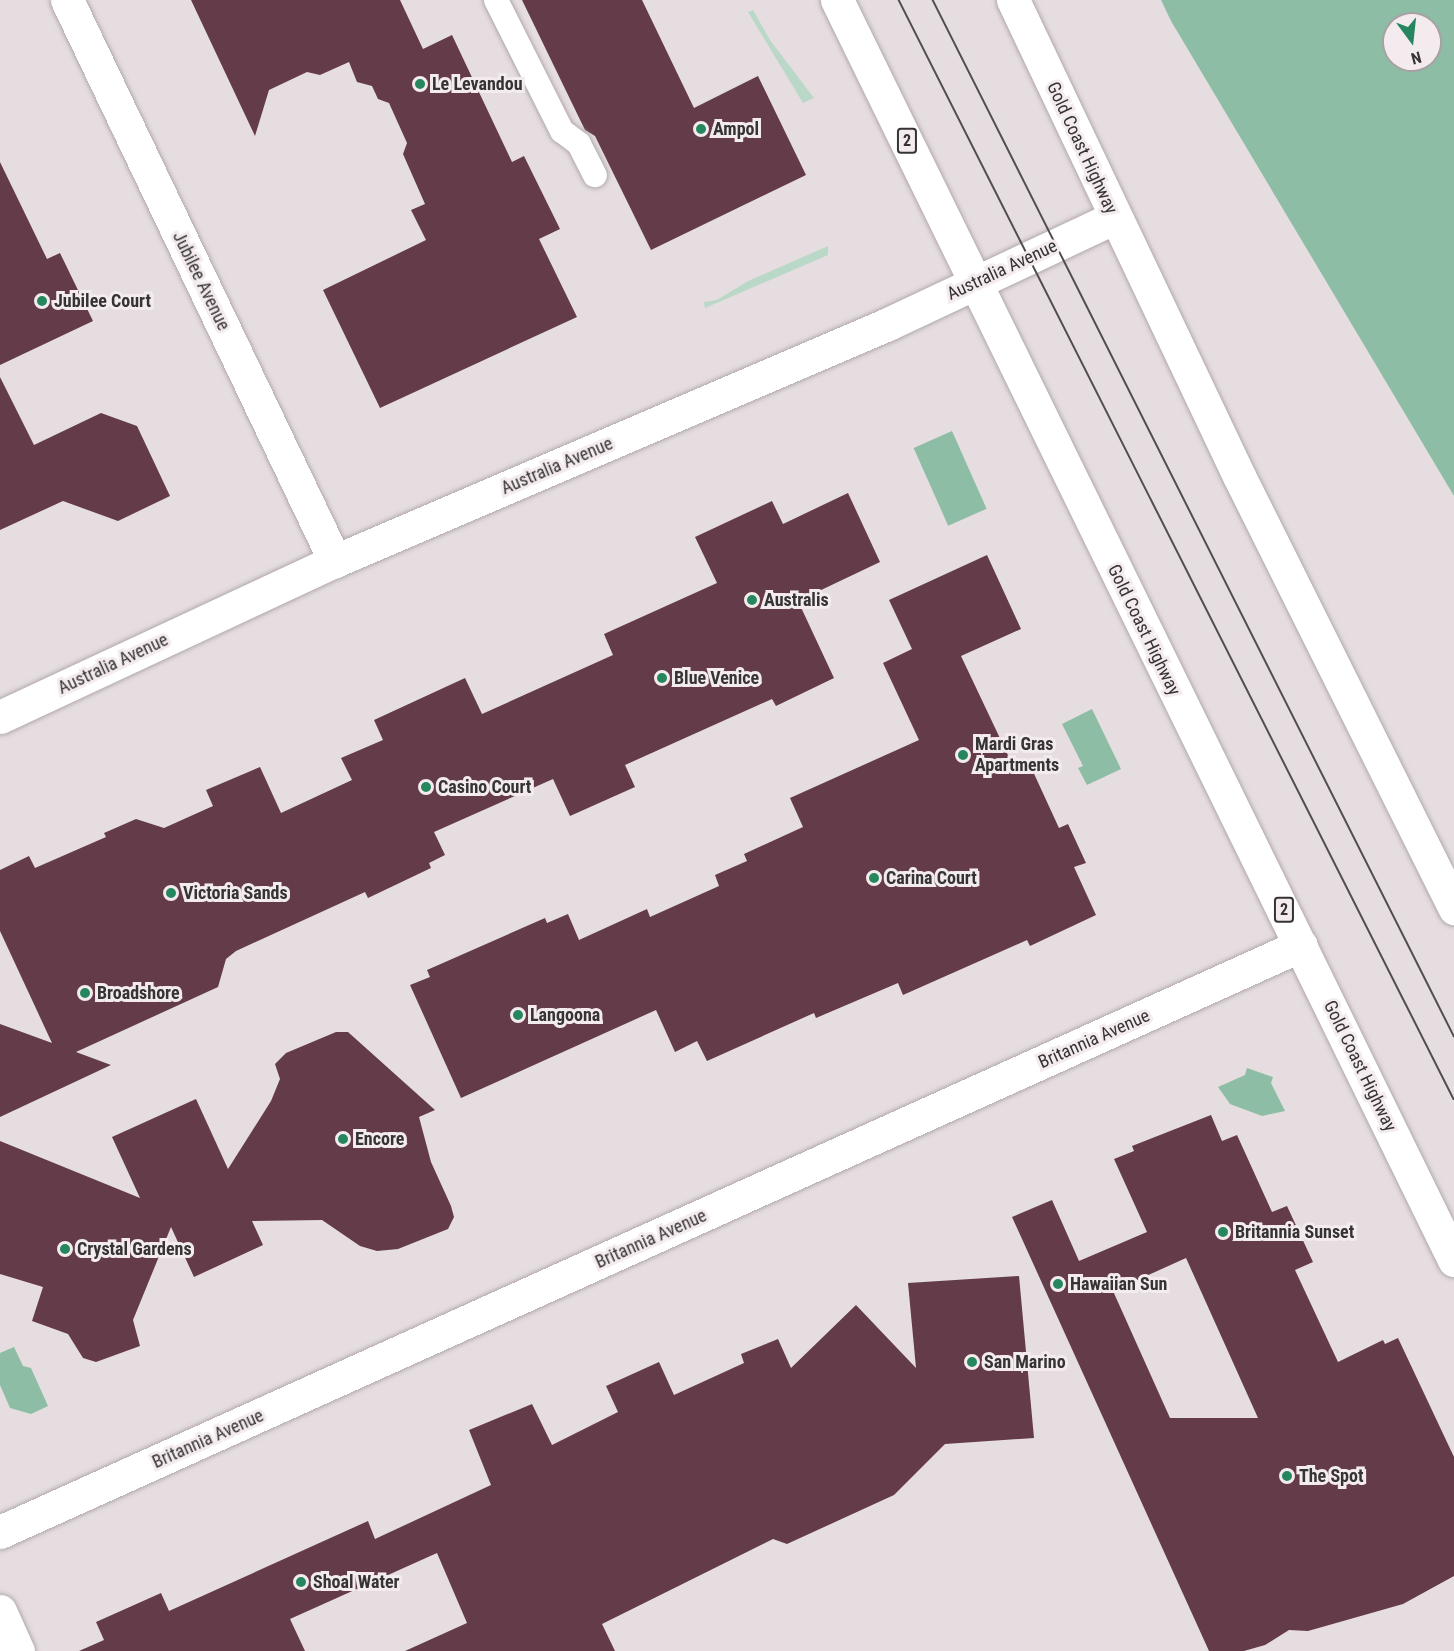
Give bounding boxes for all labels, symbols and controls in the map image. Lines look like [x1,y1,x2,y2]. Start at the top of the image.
north arrow [1382,12,1442,72]
text: N [1409,47,1423,68]
place label: Le Levandou [432,73,523,95]
marker: Le Levandou [413,77,427,91]
street label: Gold Coast Highway [1042,79,1122,217]
place label: Ampol [713,118,759,140]
marker: Ampol [694,122,708,136]
road number: 2 [896,128,918,154]
street label: Jubilee Avenue [168,228,234,334]
street label: Australia Avenue [943,235,1061,305]
place label: Jubilee Court [54,290,151,312]
marker: Jubilee Court [35,294,49,308]
street label: Australia Avenue [498,433,616,499]
street label: Gold Coast Highway [1103,561,1185,699]
place label: Australis [764,589,829,611]
marker: Australis [745,593,759,607]
street label: Australia Avenue [54,629,172,699]
place label: Blue Venice [674,667,759,689]
marker: Blue Venice [655,671,669,685]
place label: Mardi Gras Apartments [975,734,1059,777]
marker: Mardi Gras Apartments [956,748,970,762]
place label: Casino Court [438,776,531,798]
marker: Casino Court [419,780,433,794]
place label: Carina Court [886,867,977,889]
marker: Carina Court [867,871,881,885]
place label: Victoria Sands [183,882,288,904]
marker: Victoria Sands [164,886,178,900]
road number: 2 [1274,897,1294,923]
place label: Broadshore [97,982,179,1004]
marker: Broadshore [78,986,92,1000]
street label: Gold Coast Highway [1319,997,1401,1135]
place label: Langoona [530,1004,600,1026]
street label: Britannia Avenue [1035,1005,1153,1073]
marker: Langoona [511,1008,525,1022]
place label: Encore [355,1128,404,1150]
marker: Encore [336,1132,350,1146]
street label: Britannia Avenue [592,1205,710,1273]
place label: Britannia Sunset [1235,1221,1354,1243]
marker: Britannia Sunset [1216,1225,1230,1239]
place label: Crystal Gardens [77,1238,192,1260]
marker: Crystal Gardens [58,1242,72,1256]
place label: Hawaiian Sun [1070,1273,1167,1295]
marker: Hawaiian Sun [1051,1277,1065,1291]
place label: San Marino [984,1351,1066,1373]
marker: San Marino [965,1355,979,1369]
street label: Britannia Avenue [149,1405,267,1473]
place label: The Spot [1299,1465,1363,1487]
marker: The Spot [1280,1469,1294,1483]
place label: Shoal Water [313,1571,399,1593]
marker: Shoal Water [294,1575,308,1589]

